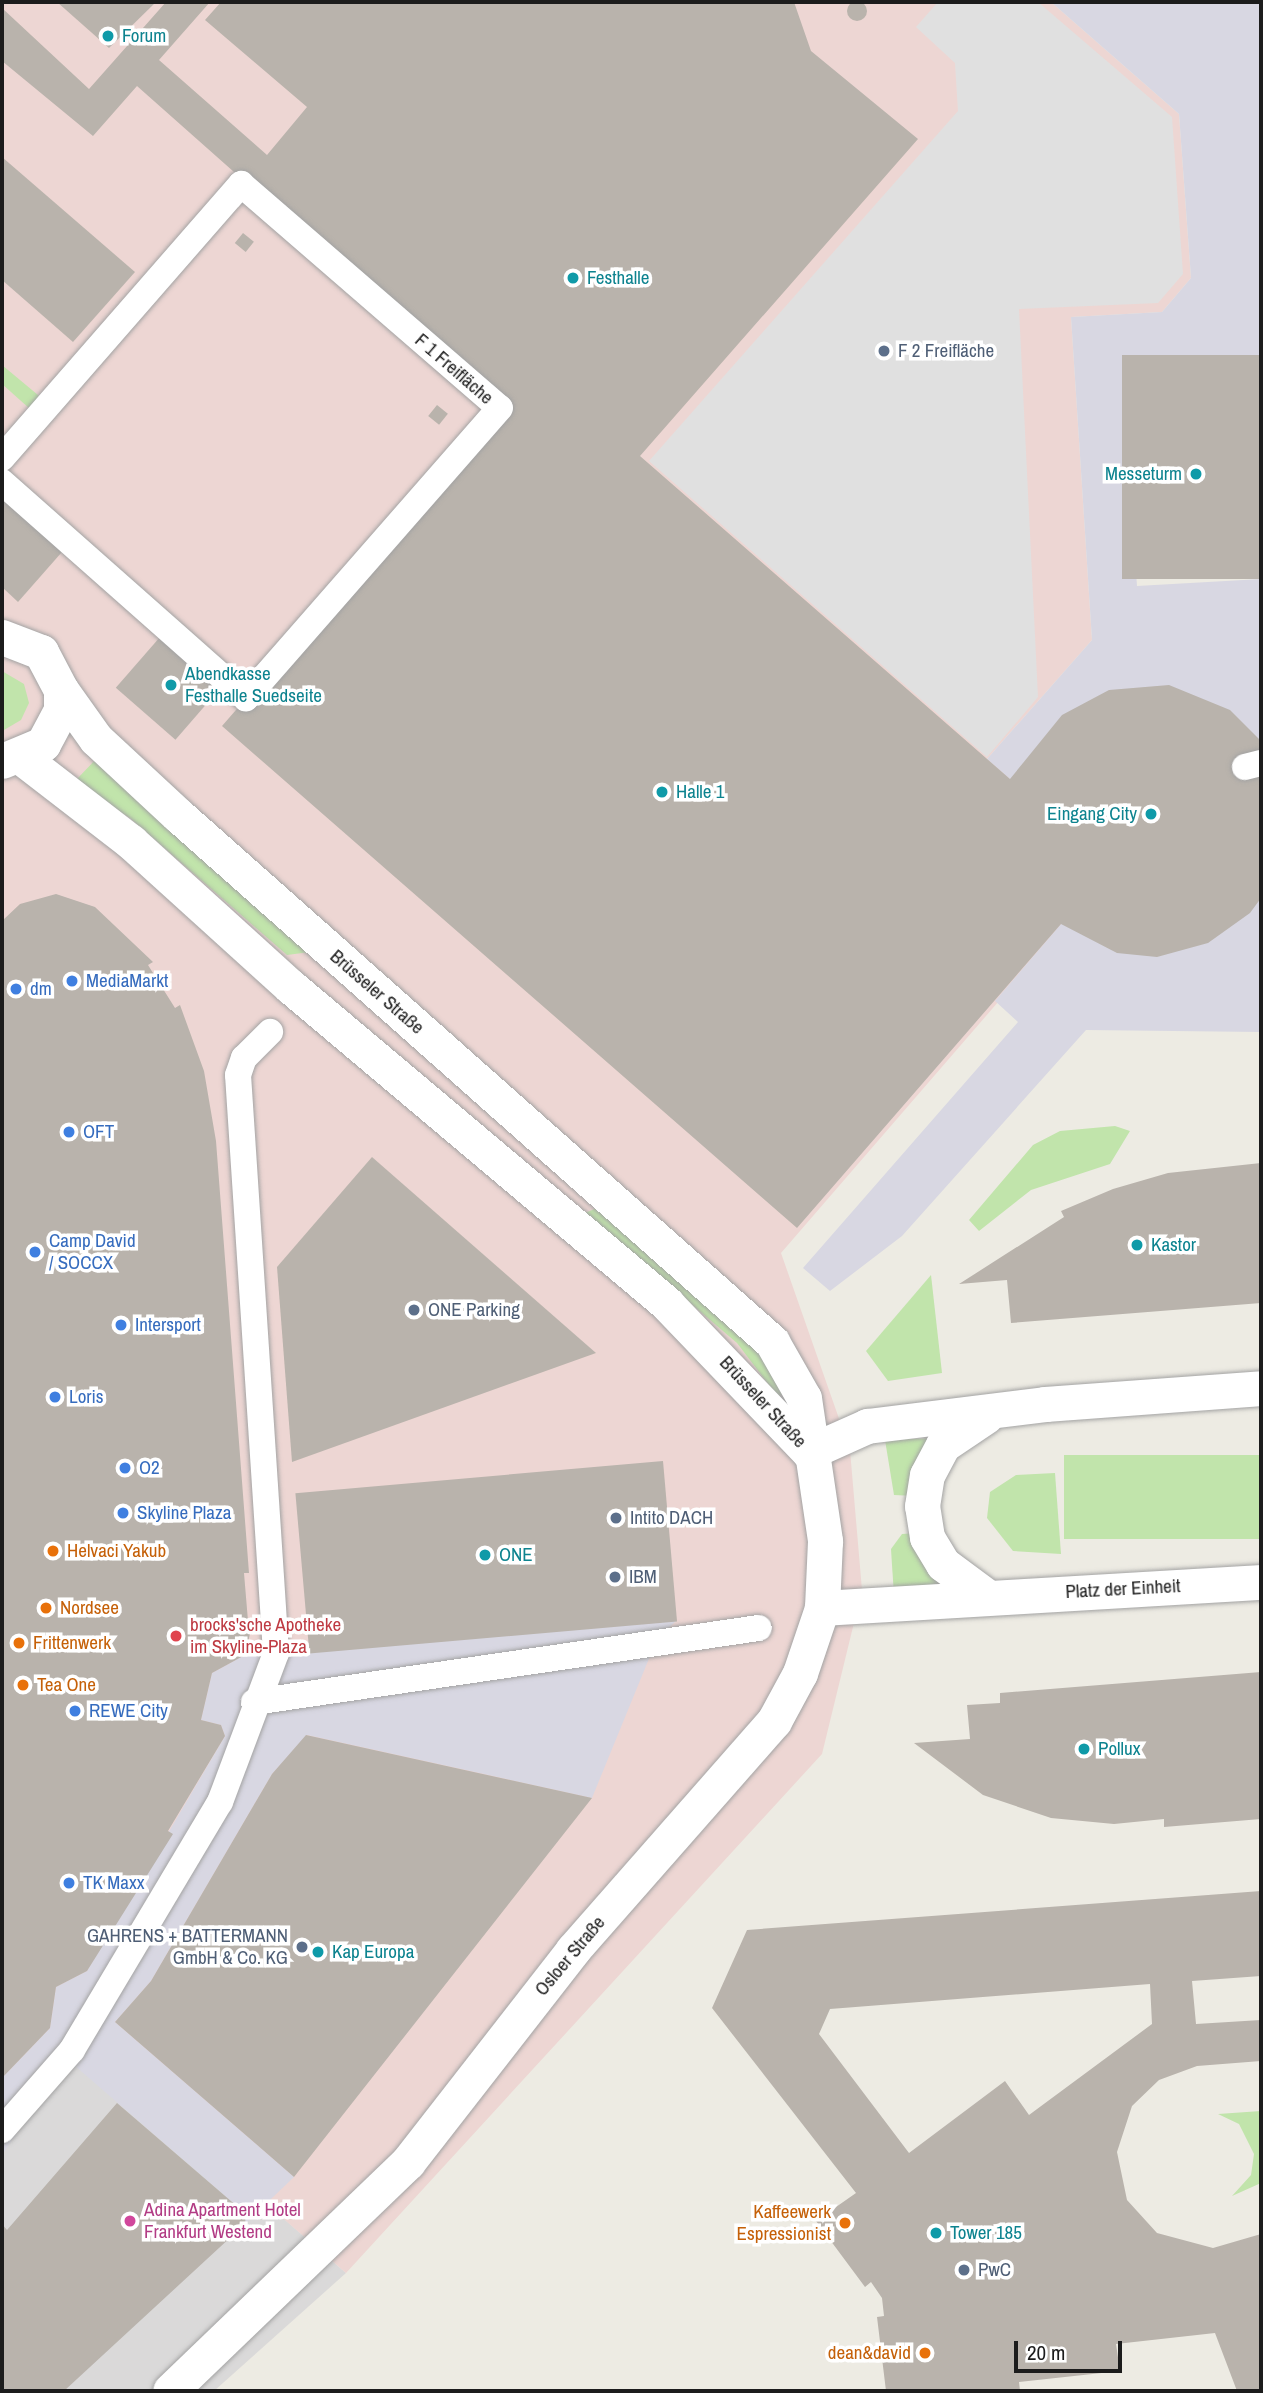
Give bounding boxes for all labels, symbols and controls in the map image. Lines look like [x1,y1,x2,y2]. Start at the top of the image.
place label: Forum [122,25,166,47]
marker: Forum [100,28,116,44]
place label: Festhalle [587,267,649,289]
marker: Festhalle [565,270,581,286]
street label: F 1 Freifläche [410,329,498,409]
place label: F 2 Freifläche [898,340,994,362]
marker: F 2 Freifläche [876,343,892,359]
place label: Messeturm [1105,463,1182,485]
marker: Messeturm [1188,466,1204,482]
place label: Abendkasse Festhalle Suedseite [185,663,322,707]
marker: Abendkasse Festhalle Suedseite [163,677,179,693]
place label: Halle 1 [676,781,724,803]
marker: Halle 1 [654,784,670,800]
place label: Eingang City [1047,803,1137,825]
marker: Eingang City [1143,806,1159,822]
street label: Brüsseler Straße [325,945,429,1039]
place label: MediaMarkt [86,970,168,992]
marker: MediaMarkt [64,973,80,989]
place label: dm [30,978,52,1000]
marker: dm [8,981,24,997]
place label: OFT [83,1121,114,1143]
marker: OFT [61,1124,77,1140]
place label: Camp David / SOCCX [49,1230,136,1274]
place label: Kastor [1151,1234,1196,1256]
marker: Kastor [1129,1237,1145,1253]
marker: Camp David / SOCCX [27,1244,43,1260]
place label: ONE Parking [428,1299,520,1321]
marker: ONE Parking [406,1302,422,1318]
place label: Intersport [135,1314,201,1336]
marker: Intersport [113,1317,129,1333]
street label: Brüsseler Straße [715,1351,811,1453]
place label: Loris [69,1386,104,1408]
marker: Loris [47,1389,63,1405]
place label: O2 [139,1457,160,1479]
marker: O2 [117,1460,133,1476]
place label: Skyline Plaza [137,1502,231,1524]
marker: Skyline Plaza [115,1505,131,1521]
place label: Intito DACH [630,1507,713,1529]
marker: Intito DACH [608,1510,624,1526]
place label: Helvaci Yakub [67,1540,166,1562]
marker: Helvaci Yakub [45,1543,61,1559]
place label: ONE [499,1544,533,1566]
marker: ONE [477,1547,493,1563]
place label: IBM [629,1566,657,1588]
marker: IBM [607,1569,623,1585]
street label: Platz der Einheit [1065,1575,1181,1603]
place label: Nordsee [60,1597,119,1619]
marker: Nordsee [38,1600,54,1616]
place label: brocks'sche Apotheke im Skyline-Plaza [190,1614,342,1658]
marker: brocks'sche Apotheke im Skyline-Plaza [168,1628,184,1644]
place label: Frittenwerk [33,1632,111,1654]
marker: Frittenwerk [11,1635,27,1651]
place label: Tea One [37,1674,96,1696]
marker: Tea One [15,1677,31,1693]
place label: REWE City [89,1700,168,1722]
marker: REWE City [67,1703,83,1719]
place label: Pollux [1098,1738,1140,1760]
marker: Pollux [1076,1741,1092,1757]
place label: TK Maxx [83,1872,144,1894]
marker: TK Maxx [61,1875,77,1891]
street label: Osloer Straße [530,1912,610,2000]
place label: GAHRENS + BATTERMANN GmbH & Co. KG [87,1925,288,1969]
marker: GAHRENS + BATTERMANN GmbH & Co. KG [294,1939,310,1955]
place label: Kap Europa [332,1941,414,1963]
marker: Kap Europa [310,1944,326,1960]
place label: Adina Apartment Hotel Frankfurt Westend [144,2199,302,2243]
place label: Kaffeewerk Espressionist [737,2201,831,2245]
marker: Adina Apartment Hotel Frankfurt Westend [122,2213,138,2229]
marker: Kaffeewerk Espressionist [837,2215,853,2231]
place label: Tower 185 [950,2222,1022,2244]
marker: Tower 185 [928,2225,944,2241]
place label: PwC [978,2259,1011,2281]
marker: PwC [956,2262,972,2278]
scale bar [1018,2326,1126,2370]
text: 20 m [1027,2338,1065,2367]
place label: dean&david [828,2342,911,2364]
marker: dean&david [917,2345,933,2361]

